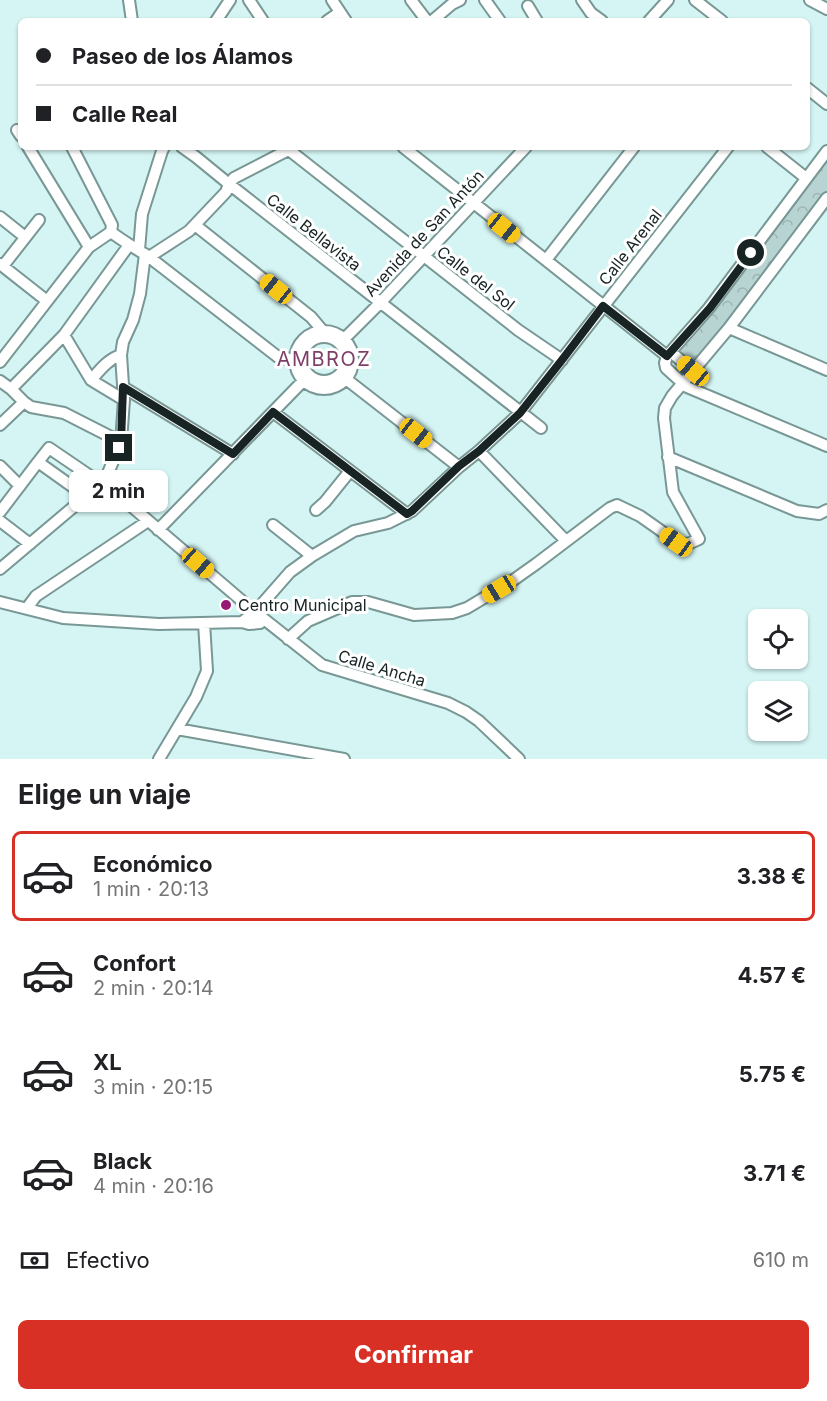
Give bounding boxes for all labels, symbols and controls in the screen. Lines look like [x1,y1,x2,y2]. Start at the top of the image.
text: Paseo de los Álamos [72,43,293,69]
text: Calle Real [72,101,178,127]
street label: Avenida de San Antón [360,165,488,301]
street label: Calle Bellavista [263,189,365,275]
street label: Calle Arenal [594,205,666,289]
car [484,210,524,246]
route start [737,239,764,266]
street label: Calle del Sol [433,241,519,315]
car [256,271,296,307]
district label: AMBROZ [277,347,371,371]
car [673,353,713,389]
car [396,415,436,451]
route end [105,434,132,461]
callout: 2 min [70,469,168,511]
text: 2 min [92,479,145,503]
car [656,524,696,560]
car [179,544,217,582]
car [479,572,519,606]
place label: Centro Municipal [238,595,367,615]
marker: Centro Municipal [219,598,233,612]
map controls [748,609,808,741]
button: locate [748,609,808,669]
street label: Calle Ancha [336,645,428,691]
button: layers [748,681,808,741]
text: Elige un viaje [18,778,191,811]
icon: car [21,849,75,903]
text: Económico [93,851,212,877]
text: 3.38 € [737,863,806,889]
text: 1 min · 20:13 [93,877,209,901]
icon: car [21,948,75,1002]
text: Confort [93,950,176,976]
text: 4.57 € [738,962,806,988]
text: 2 min · 20:14 [93,976,214,1000]
icon: car [21,1047,75,1101]
text: XL [93,1049,122,1075]
text: 5.75 € [739,1061,806,1087]
text: 3 min · 20:15 [93,1075,213,1099]
icon: car [21,1146,75,1200]
text: Black [93,1148,152,1174]
text: 3.71 € [743,1160,806,1186]
text: 4 min · 20:16 [93,1174,214,1198]
icon: cash [18,1244,51,1277]
text: Efectivo [66,1247,150,1273]
text: 610 m [753,1248,809,1272]
button: Confirmar [18,1320,809,1389]

